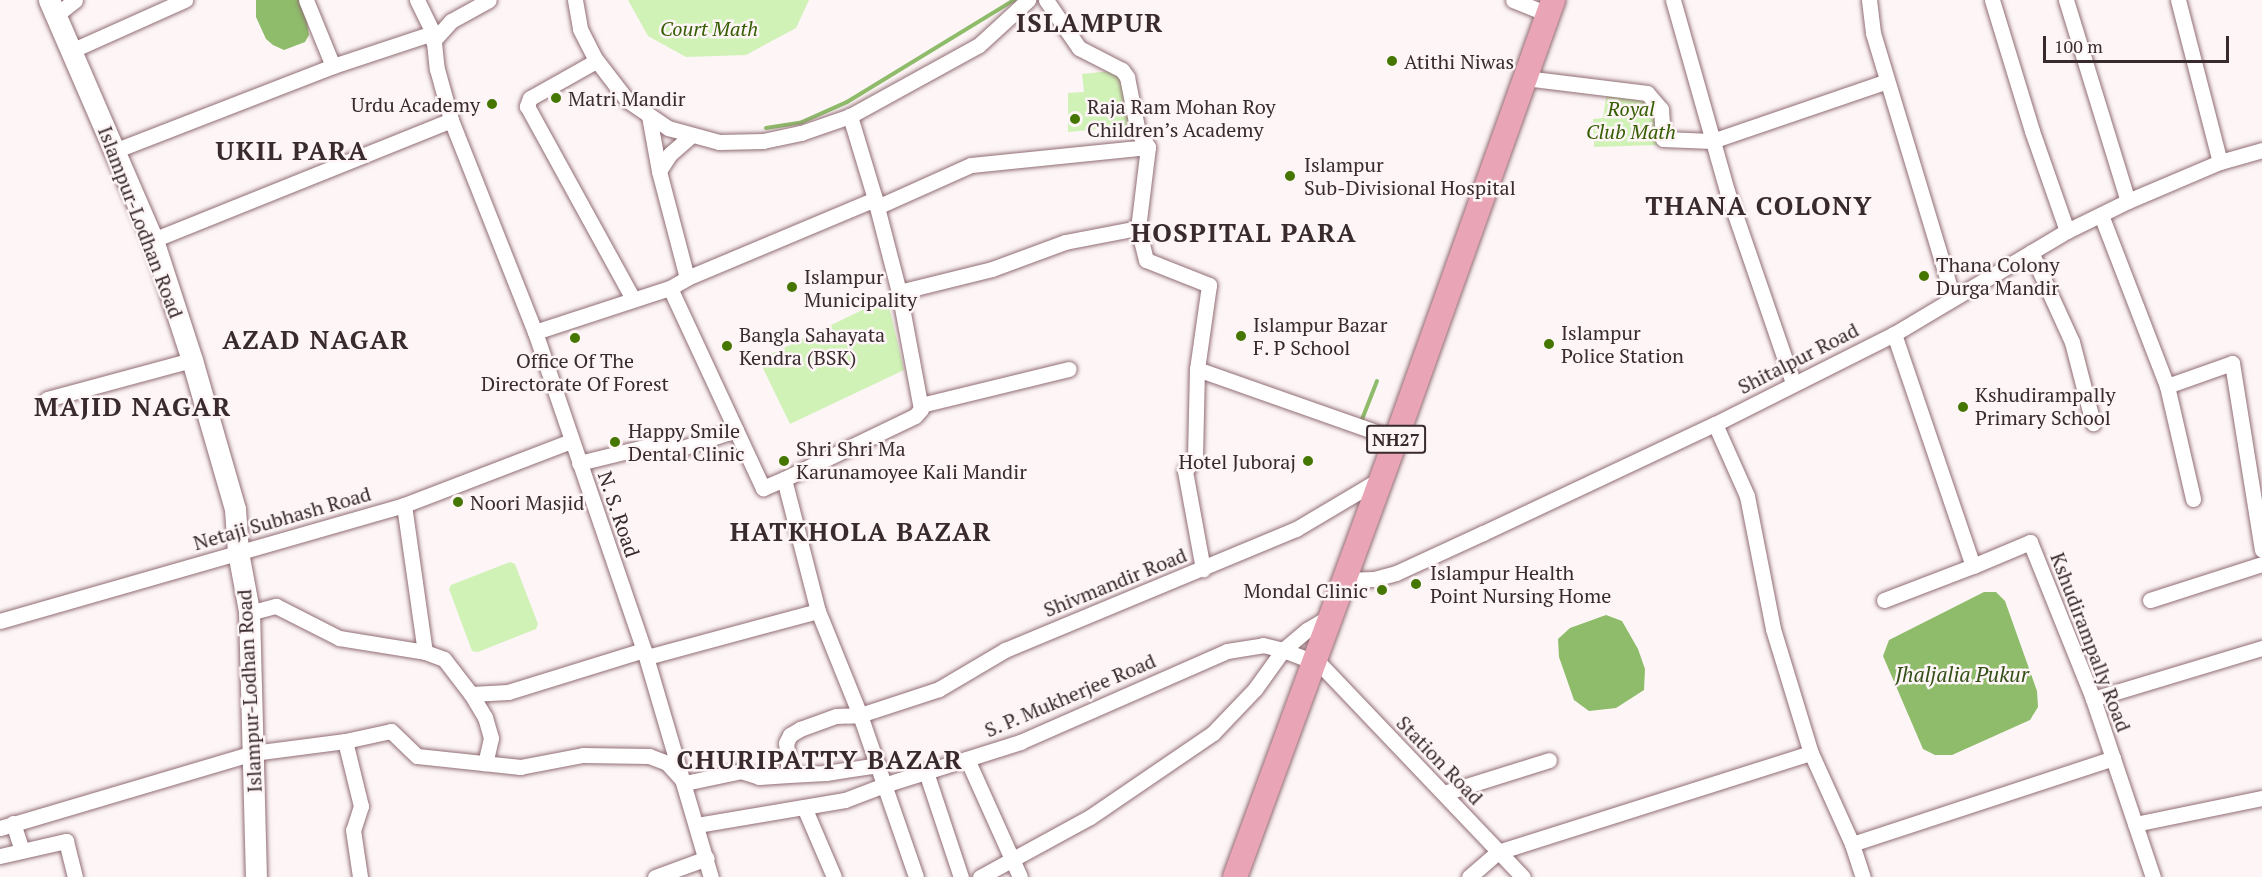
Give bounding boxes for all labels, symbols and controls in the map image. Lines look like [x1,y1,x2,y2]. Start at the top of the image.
district label: ISLAMPUR [1016,7,1164,39]
park label: Court Math [660,16,758,40]
scale bar [2046,24,2232,62]
text: 100 m [2054,34,2103,58]
place label: Atithi Niwas [1404,49,1514,73]
marker: Atithi Niwas [1385,54,1399,68]
place label: Matri Mandir [568,86,686,110]
marker: Matri Mandir [549,91,563,105]
place label: Urdu Academy [351,92,480,116]
place label: Raja Ram Mohan Roy Children’s Academy [1087,95,1276,142]
park label: Royal Club Math [1586,96,1676,143]
marker: Urdu Academy [485,97,499,111]
marker: Raja Ram Mohan Roy Children’s Academy [1068,112,1082,126]
street label: Islampur-Lodhan Road [93,123,189,321]
district label: UKIL PARA [216,135,368,167]
place label: Islampur Sub-Divisional Hospital [1304,152,1516,199]
marker: Islampur Sub-Divisional Hospital [1281,167,1299,185]
district label: THANA COLONY [1645,190,1873,222]
district label: HOSPITAL PARA [1131,217,1357,249]
place label: Thana Colony Durga Mandir [1936,252,2060,299]
place label: Islampur Municipality [804,264,917,311]
marker: Thana Colony Durga Mandir [1917,269,1931,283]
marker: Islampur Municipality [785,280,799,294]
place label: Islampur Bazar F. P School [1253,312,1387,359]
street label: Shitalpur Road [1734,317,1862,399]
place label: Islampur Police Station [1561,320,1684,367]
place label: Bangla Sahayata Kendra (BSK) [739,322,885,369]
district label: AZAD NAGAR [222,324,410,356]
marker: Islampur Bazar F. P School [1234,329,1248,343]
marker: Office Of The Directorate Of Forest [568,331,582,345]
marker: Islampur Police Station [1542,337,1556,351]
marker: Bangla Sahayata Kendra (BSK) [720,339,734,353]
place label: Office Of The Directorate Of Forest [481,348,669,395]
place label: Kshudirampally Primary School [1975,383,2116,430]
district label: MAJID NAGAR [34,391,232,423]
marker: Kshudirampally Primary School [1956,400,1970,414]
place label: Happy Smile Dental Clinic [628,418,745,465]
road number: NH27 [1366,424,1426,454]
marker: Happy Smile Dental Clinic [606,433,624,451]
place label: Shri Shri Ma Karunamoyee Kali Mandir [796,437,1027,484]
place label: Hotel Juboraj [1178,449,1296,473]
marker: Shri Shri Ma Karunamoyee Kali Mandir [777,454,791,468]
marker: Hotel Juboraj [1301,454,1315,468]
street label: N. S. Road [593,467,645,561]
street label: Netaji Subhash Road [190,481,374,555]
place label: Noori Masjid [470,490,584,514]
marker: Noori Masjid [451,495,465,509]
district label: HATKHOLA BAZAR [730,516,992,548]
street label: Shivmandir Road [1040,542,1190,622]
street label: Kshudirampally Road [2046,549,2136,735]
place label: Islampur Health Point Nursing Home [1430,560,1611,607]
marker: Islampur Health Point Nursing Home [1407,575,1425,593]
place label: Mondal Clinic [1244,578,1368,602]
marker: Mondal Clinic [1373,581,1391,599]
street label: Islampur-Lodhan Road [232,589,266,793]
street label: S. P. Mukherjee Road [980,648,1160,742]
water label: Jhaljalia Pukur [1895,661,2029,687]
street label: Station Road [1392,711,1488,809]
district label: CHURIPATTY BAZAR [677,744,963,776]

